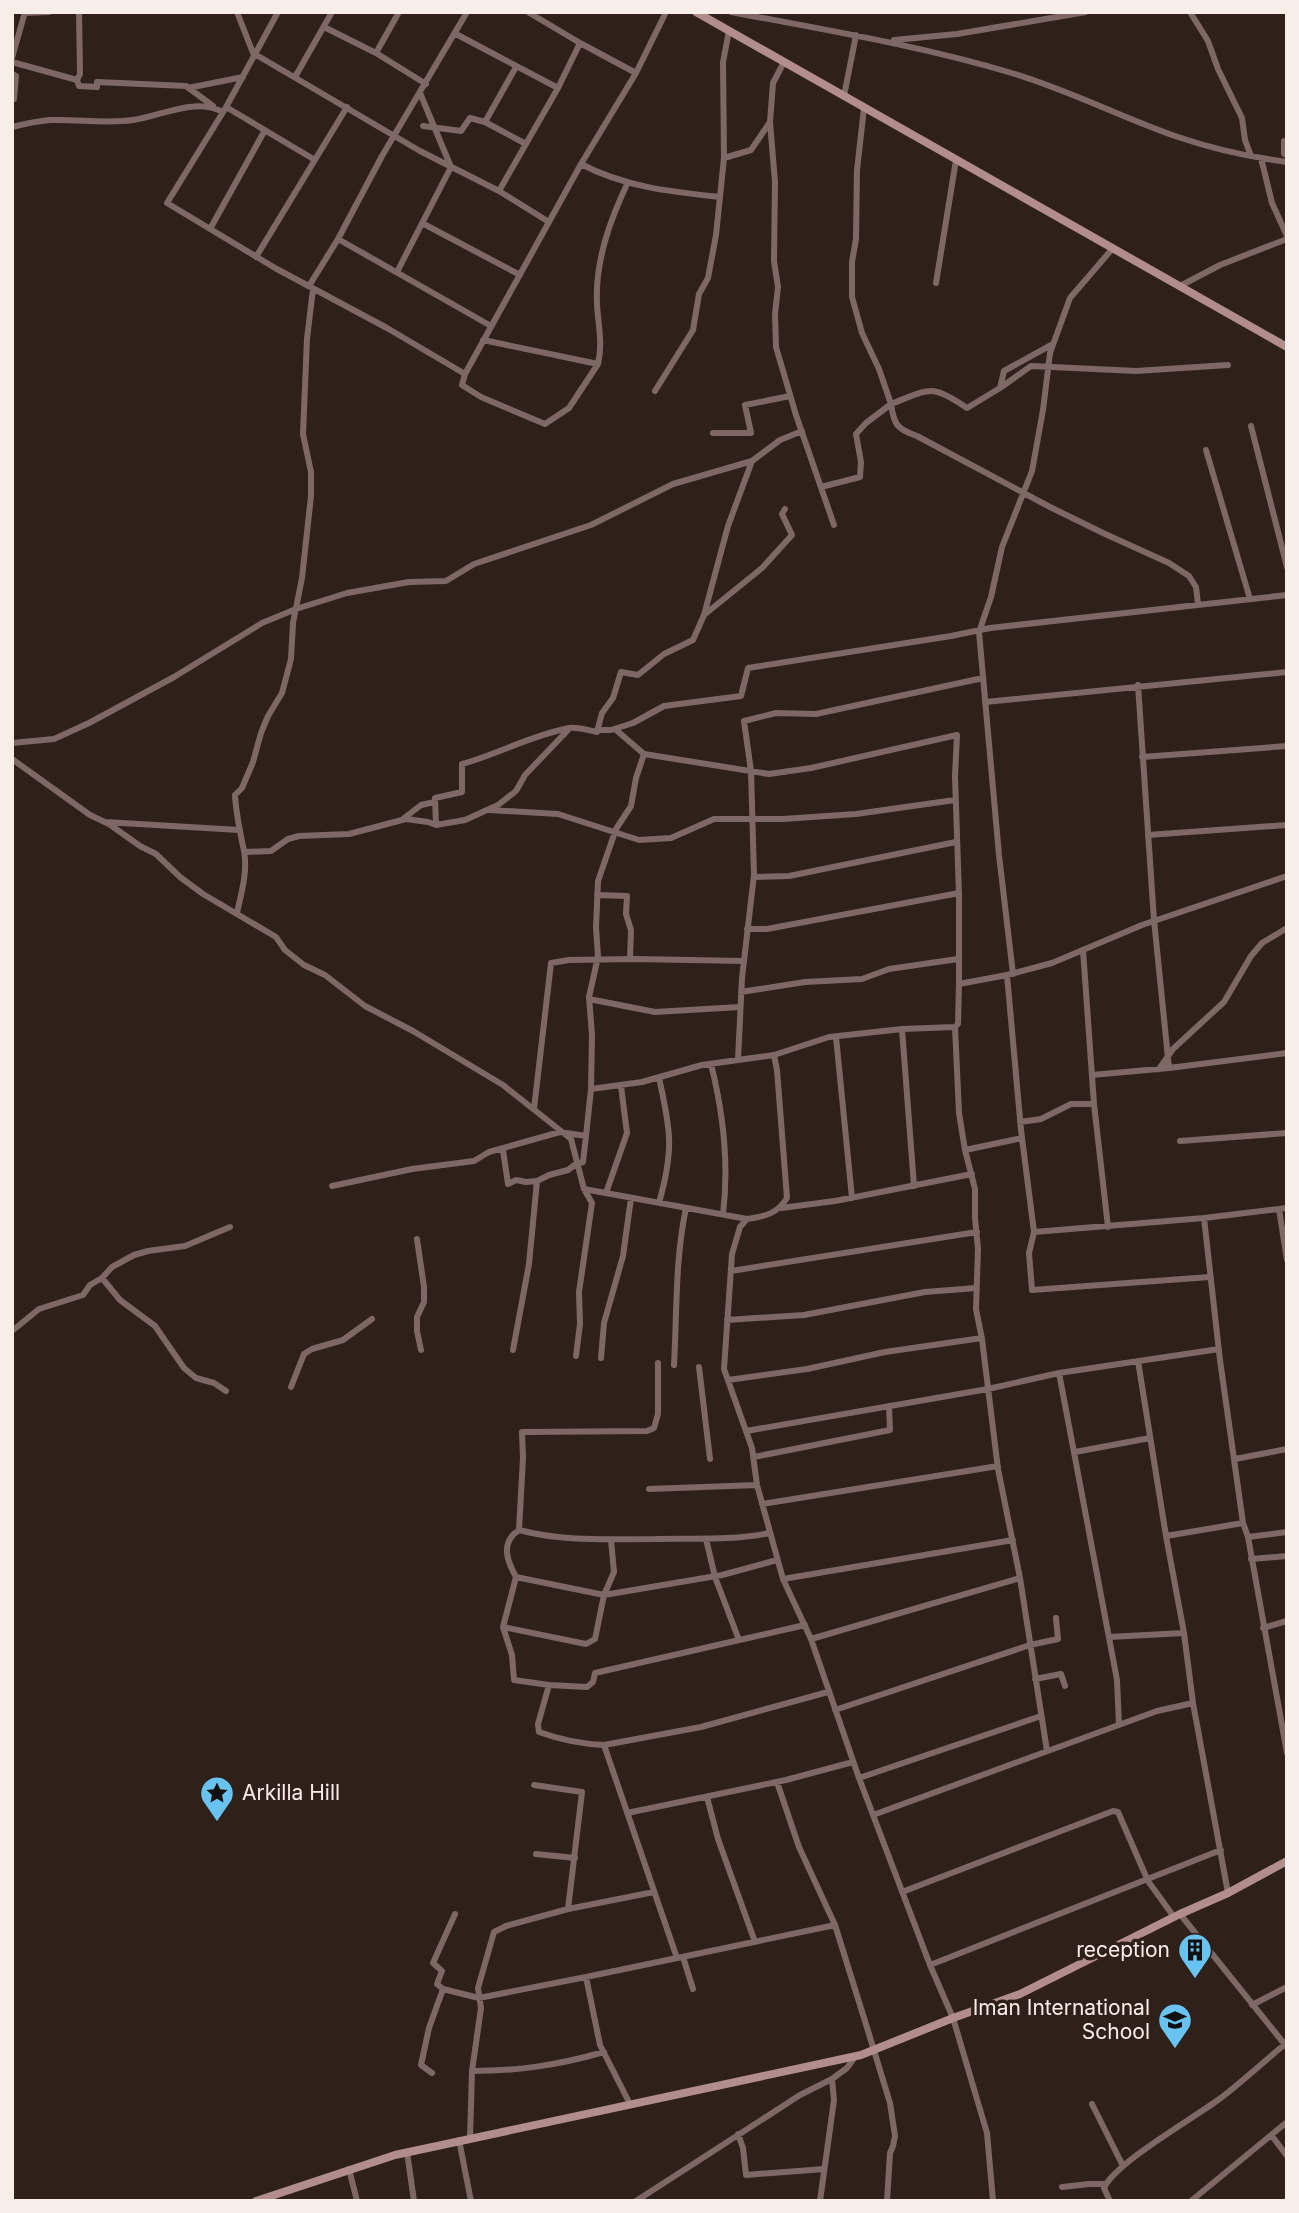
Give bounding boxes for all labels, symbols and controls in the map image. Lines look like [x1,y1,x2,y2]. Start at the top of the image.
place icon: Arkilla Hill [198,1774,236,1823]
place label: Arkilla Hill [242,1780,340,1805]
building icon: reception [1176,1931,1214,1980]
place label: reception [1076,1937,1170,1962]
place label: Iman International School [973,1995,1150,2044]
school or university icon: Iman International School [1156,2001,1194,2050]

